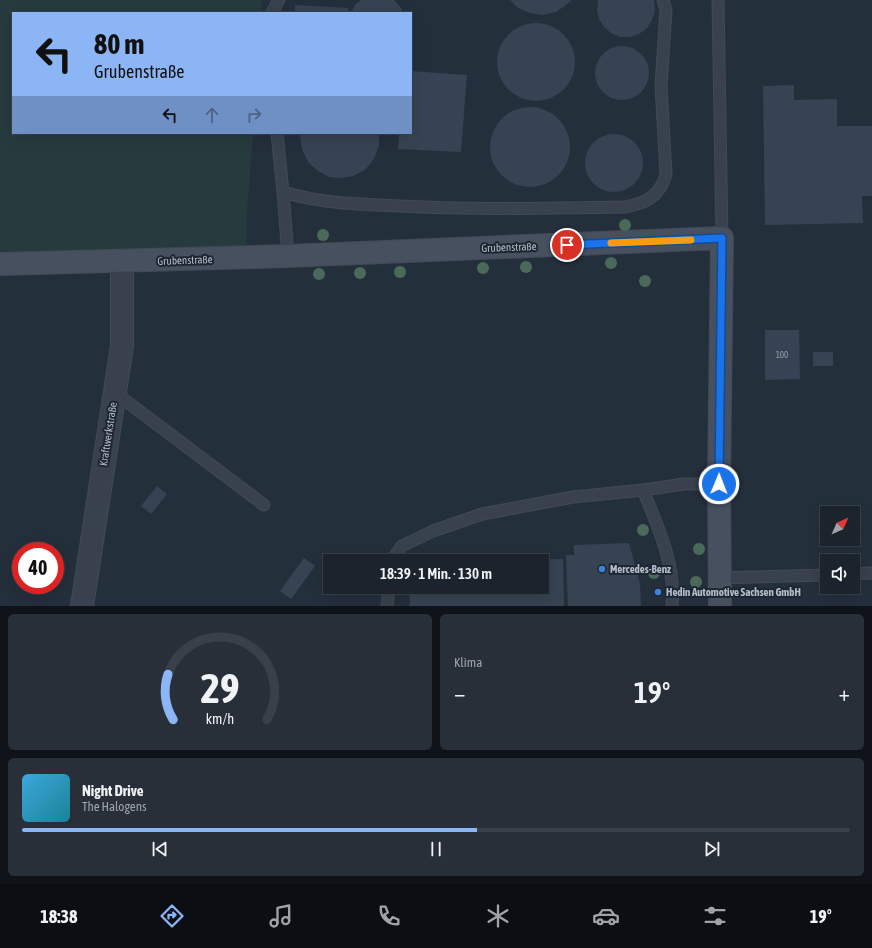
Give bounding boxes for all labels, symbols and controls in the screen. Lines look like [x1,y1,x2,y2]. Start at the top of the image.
icon: left [28,28,80,80]
text: 80 m [94,28,144,60]
text: Grubenstraße [94,61,184,82]
icon: left [159,104,181,126]
icon: ahead [201,104,223,126]
icon: right [243,104,265,126]
pin [550,228,584,262]
icon: arrive [556,234,578,256]
street label: Grubenstraße [481,240,537,254]
street label: Grubenstraße [157,253,213,267]
house number: 100 [776,350,788,360]
street label: Kraftwerkstraße [97,401,119,467]
position arrow [698,463,740,505]
north arrow [820,506,860,546]
map controls [820,506,860,594]
speed limit sign: 40 [12,542,64,594]
button: sound [820,554,860,594]
place label: Mercedes-Benz [610,563,671,575]
marker: Mercedes-Benz [597,564,607,574]
text: 18:39 · 1 Min. · 130 m [380,565,492,582]
place label: Hedin Automotive Sachsen GmbH [666,586,801,598]
marker: Hedin Automotive Sachsen GmbH [653,587,663,597]
text: Klima [454,655,482,670]
text: 29 [200,664,240,712]
text: 19° [634,675,670,709]
text: − [454,680,465,706]
text: + [839,680,850,706]
text: km/h [206,711,234,727]
text: Night Drive [82,782,144,799]
text: The Halogens [82,799,147,814]
icon: previous [149,838,171,860]
icon: pause [425,838,447,860]
icon: next [701,838,723,860]
icon: directions [158,902,186,930]
icon: music [267,902,295,930]
icon: phone [375,902,403,930]
icon: climate [484,902,512,930]
icon: car [592,902,620,930]
icon: filters [701,902,729,930]
text: 18:38 [40,906,77,927]
text: 19° [810,906,832,927]

